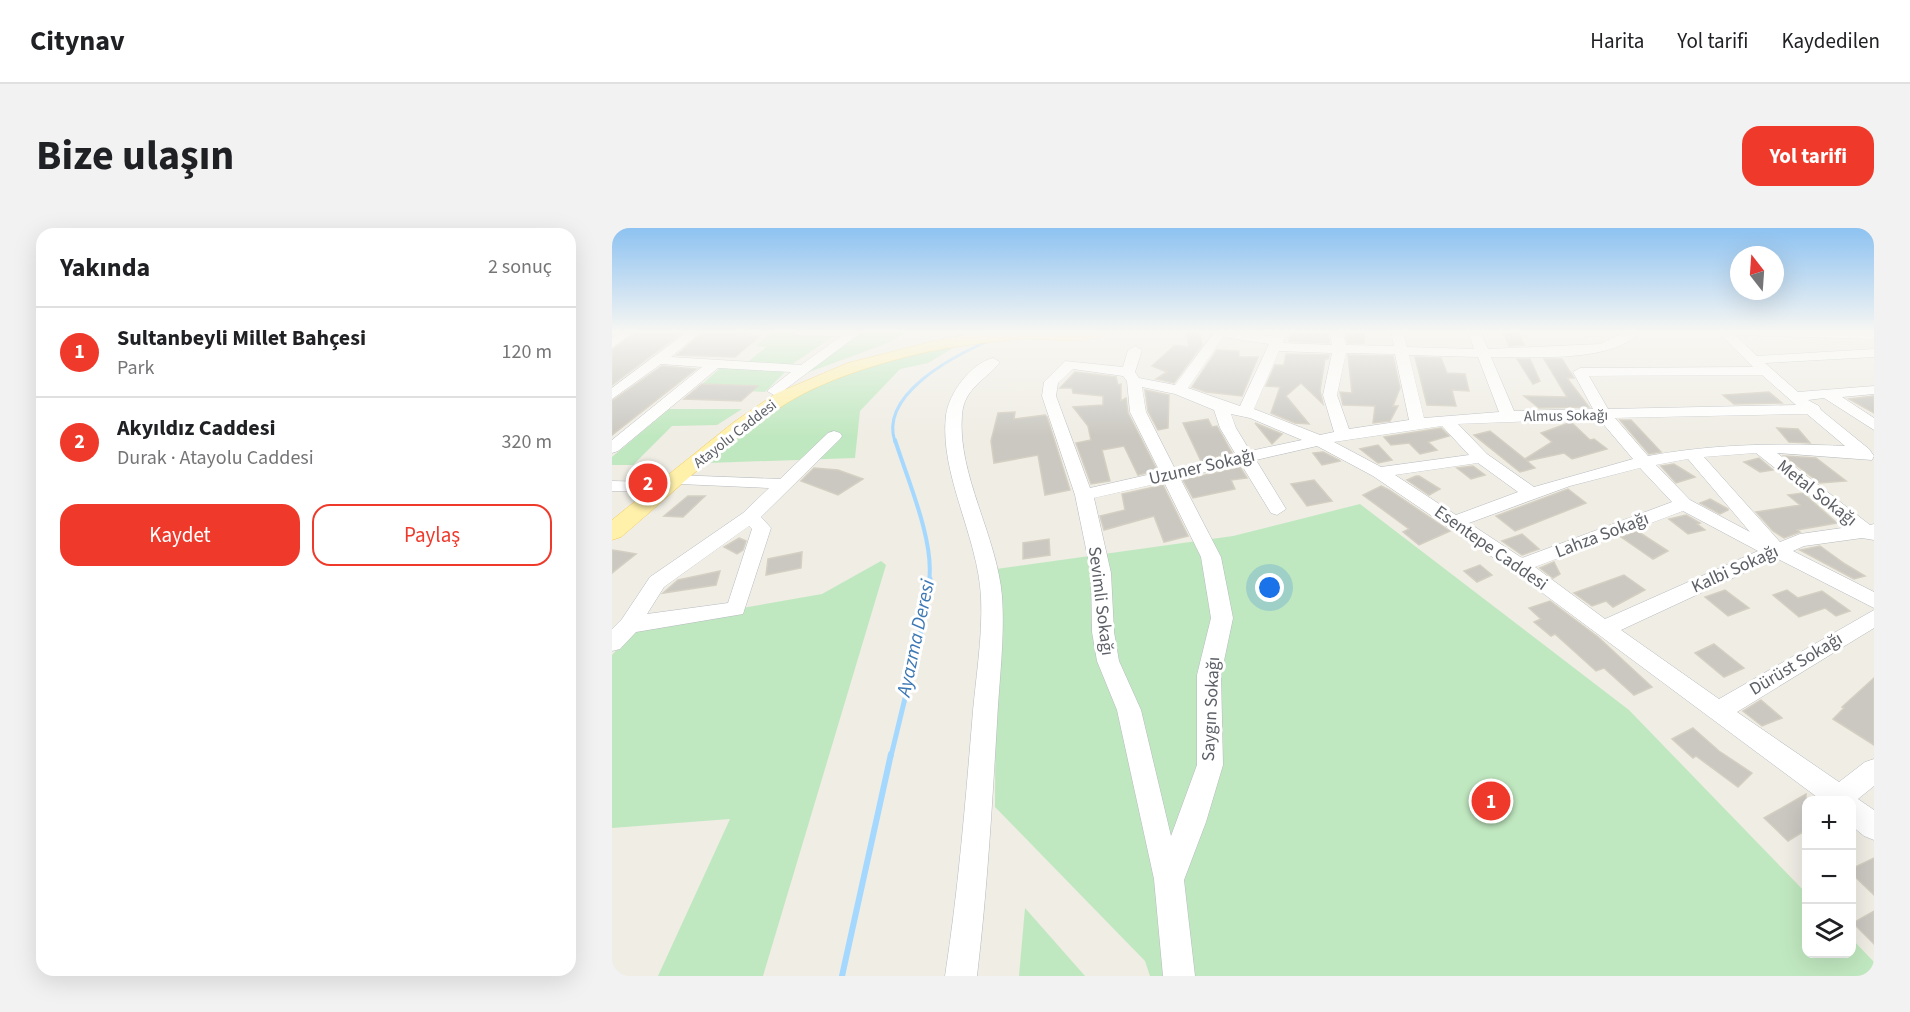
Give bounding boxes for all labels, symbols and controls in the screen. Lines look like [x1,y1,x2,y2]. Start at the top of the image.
text: Citynav [30,21,125,61]
text: Harita [1590,26,1644,56]
text: Yol tarifi [1677,26,1748,56]
text: Kaydedilen [1781,26,1880,56]
text: Bize ulaşın [36,126,234,186]
button: Yol tarifi [1742,126,1874,186]
north arrow [1730,246,1784,300]
text: Yakında [60,249,150,286]
text: 2 sonuç [488,253,552,281]
text: Sultanbeyli Millet Bahçesi [117,322,366,354]
text: 1 [74,338,85,366]
text: 120 m [502,338,552,366]
text: Park [117,354,154,382]
street label: Atayolu Caddesi [689,395,781,473]
street label: Almus Sokağı [1524,405,1608,427]
text: Akyıldız Caddesi [117,412,276,444]
text: 2 [74,428,85,456]
text: 320 m [502,428,552,456]
street label: Uzuner Sokağı [1146,443,1258,491]
text: Durak · Atayolu Caddesi [117,444,314,472]
street label: Metal Sokağı [1772,454,1862,532]
pin: 2 [628,460,668,506]
street label: Esentepe Caddesi [1429,500,1553,596]
button: Kaydet [60,504,300,566]
button: Paylaş [312,504,552,566]
street label: Lahza Sokağı [1552,506,1652,564]
street label: Kalbi Sokağı [1688,539,1782,599]
street label: Sevimli Sokağı [1082,545,1120,657]
your location [1255,573,1284,602]
water label: Ayazma Deresi [890,577,942,701]
street label: Dürüst Sokağı [1745,626,1847,702]
street label: Saygın Sokağı [1196,656,1226,762]
pin: 1 [1472,778,1510,824]
map controls [1802,796,1856,958]
button: + [1802,796,1856,850]
button: − [1802,850,1856,904]
button: layers [1802,904,1856,958]

